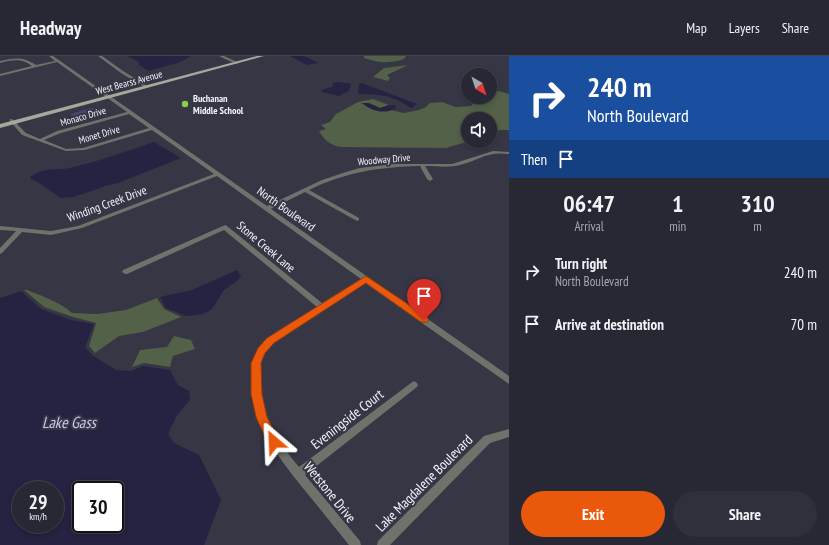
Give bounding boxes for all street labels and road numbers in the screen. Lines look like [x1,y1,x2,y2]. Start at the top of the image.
street label: West Bearss Avenue [94,67,164,98]
street label: Monaco Drive [59,104,108,129]
street label: Monet Drive [77,122,121,147]
street label: Woodway Drive [357,151,411,168]
street label: Winding Creek Drive [65,182,149,225]
street label: North Boulevard [254,183,318,234]
street label: Stone Creek Lane [234,218,299,275]
street label: Eveningside Court [307,385,387,453]
street label: Lake Magdalene Boulevard [372,431,476,535]
street label: Wetstone Drive [300,458,360,526]

